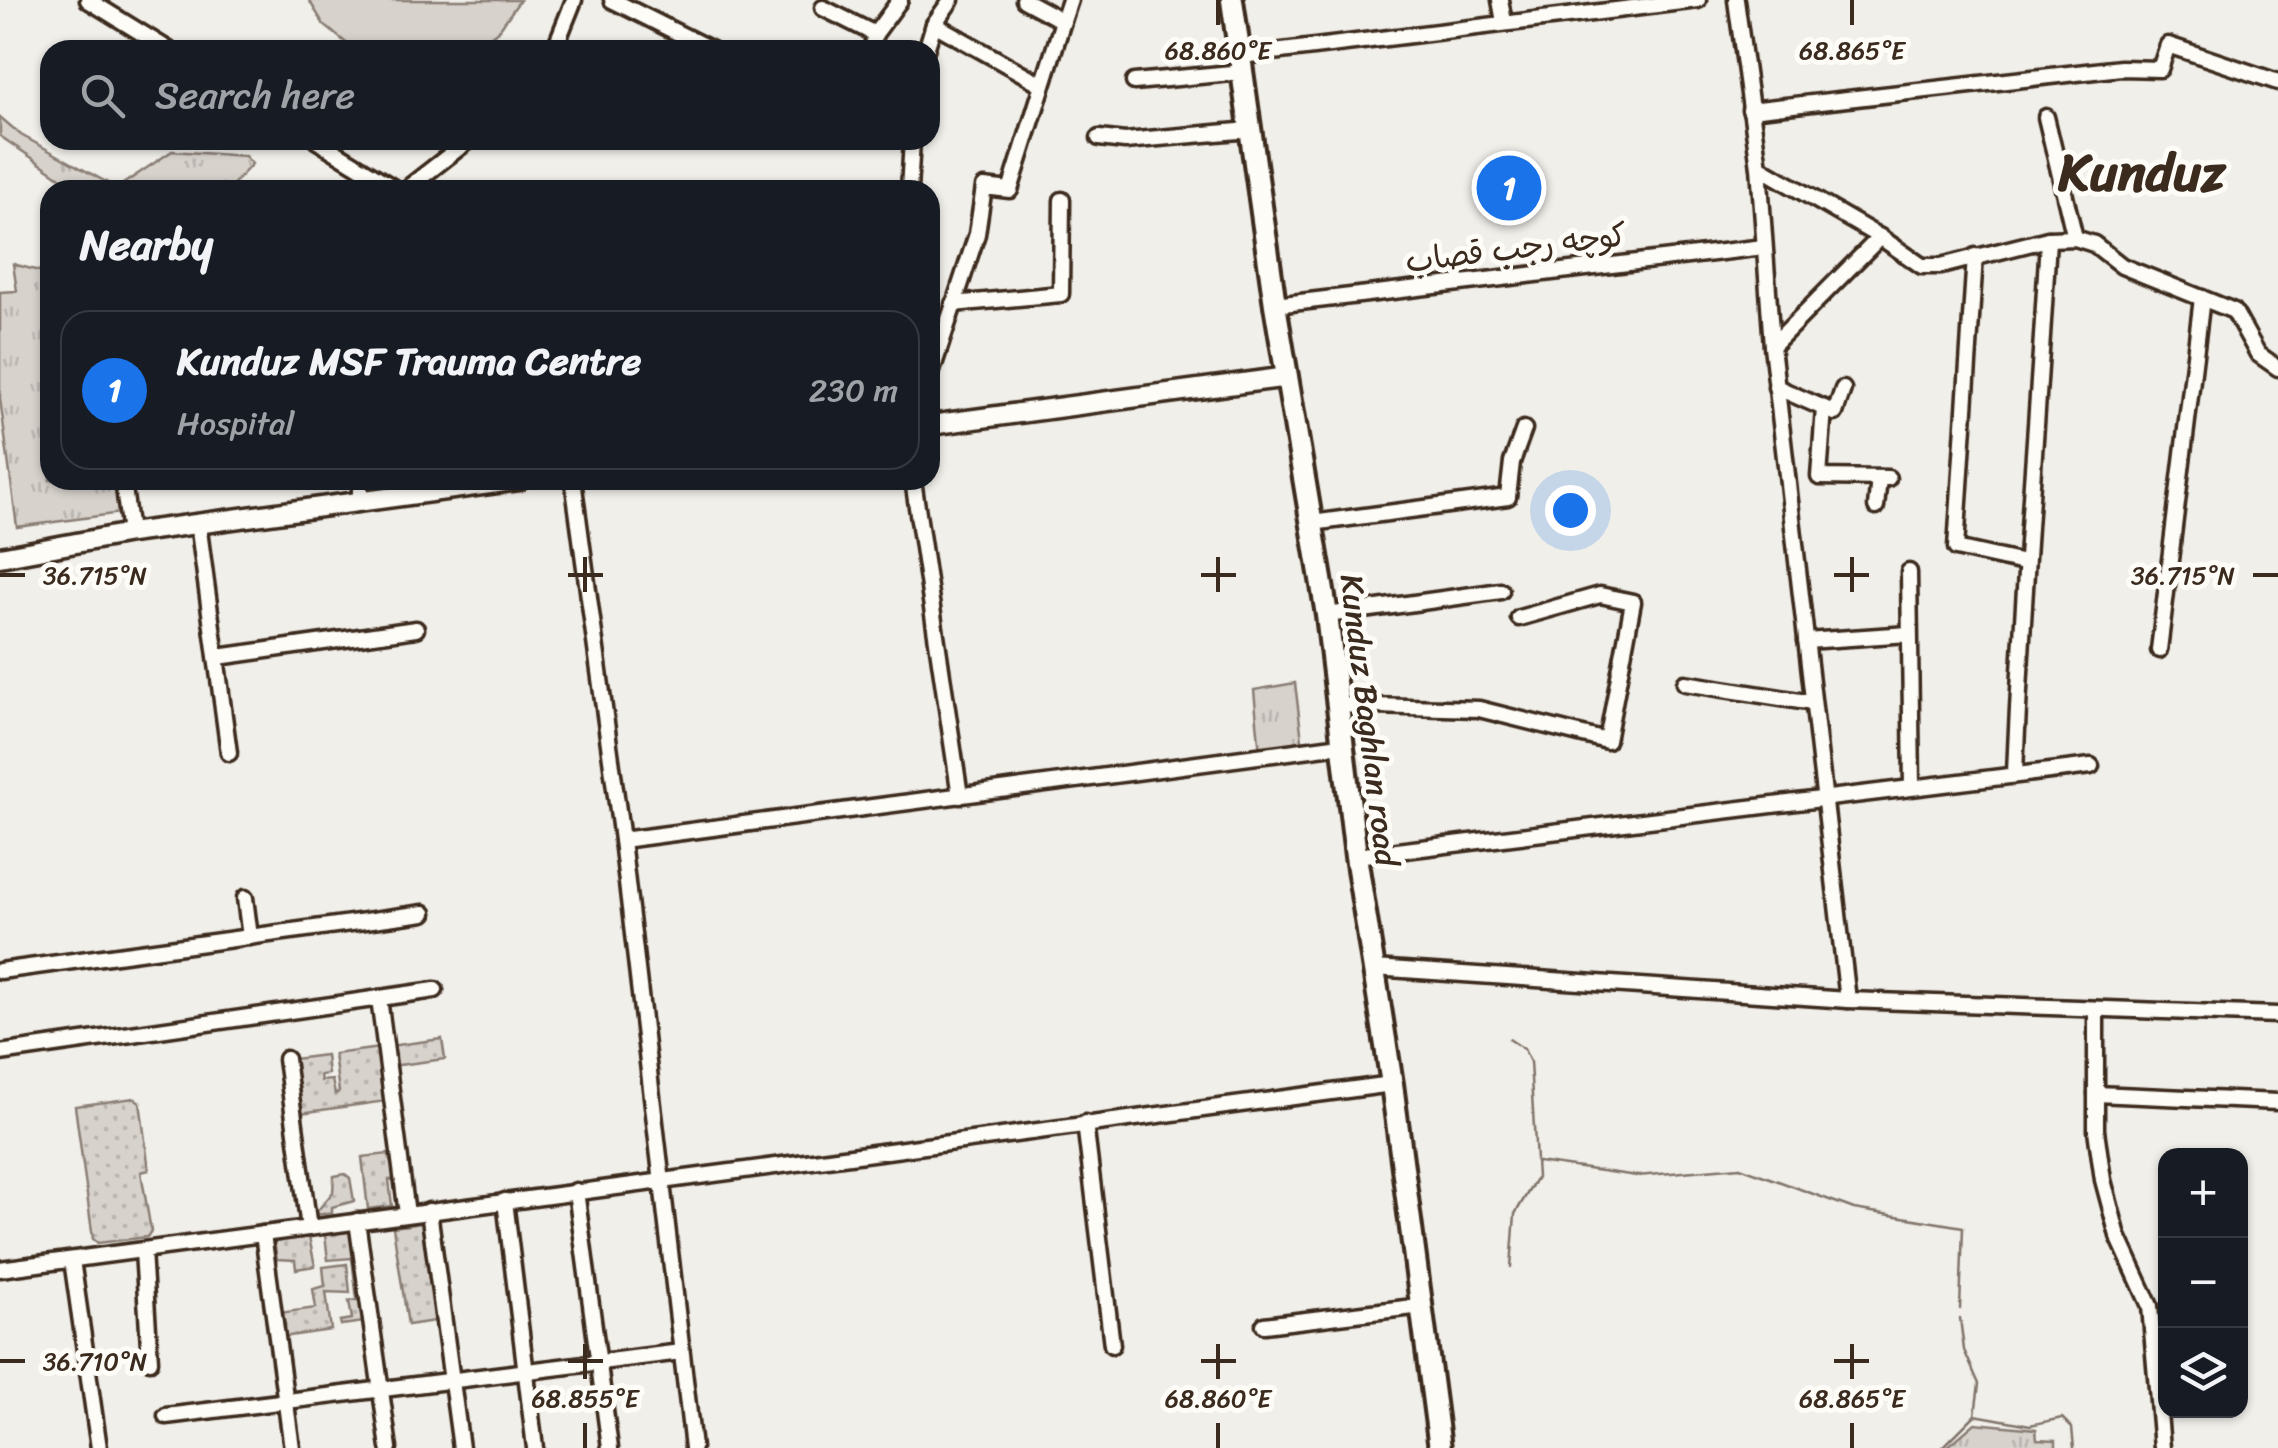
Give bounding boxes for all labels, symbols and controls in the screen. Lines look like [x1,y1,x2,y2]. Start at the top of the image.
text: 68.860°E [1165,28,1273,73]
text: 68.865°E [1799,28,1907,73]
search box [40,40,940,150]
text: Search here [155,62,355,129]
icon: search [75,68,130,123]
district label: Kunduz [2057,127,2227,219]
pin: 1 [1476,150,1542,226]
street label: کوچه رجب قصاب [1402,206,1630,290]
text: Nearby [80,208,213,282]
text: Kunduz MSF Trauma Centre [177,328,641,395]
text: 1 [108,362,121,419]
text: 230 m [809,362,898,419]
text: Hospital [177,395,294,452]
your location [1545,485,1596,536]
text: 36.715°N [43,553,148,598]
text: 36.715°N [2131,553,2236,598]
street label: Kunduz Baghlan road [1323,571,1415,871]
map controls [2158,1148,2248,1418]
button: + [2158,1148,2248,1238]
button: − [2158,1238,2248,1328]
button: layers [2158,1328,2248,1418]
text: 36.710°N [43,1339,148,1384]
text: 68.855°E [531,1376,641,1421]
text: 68.860°E [1165,1376,1273,1421]
text: 68.865°E [1799,1376,1907,1421]

